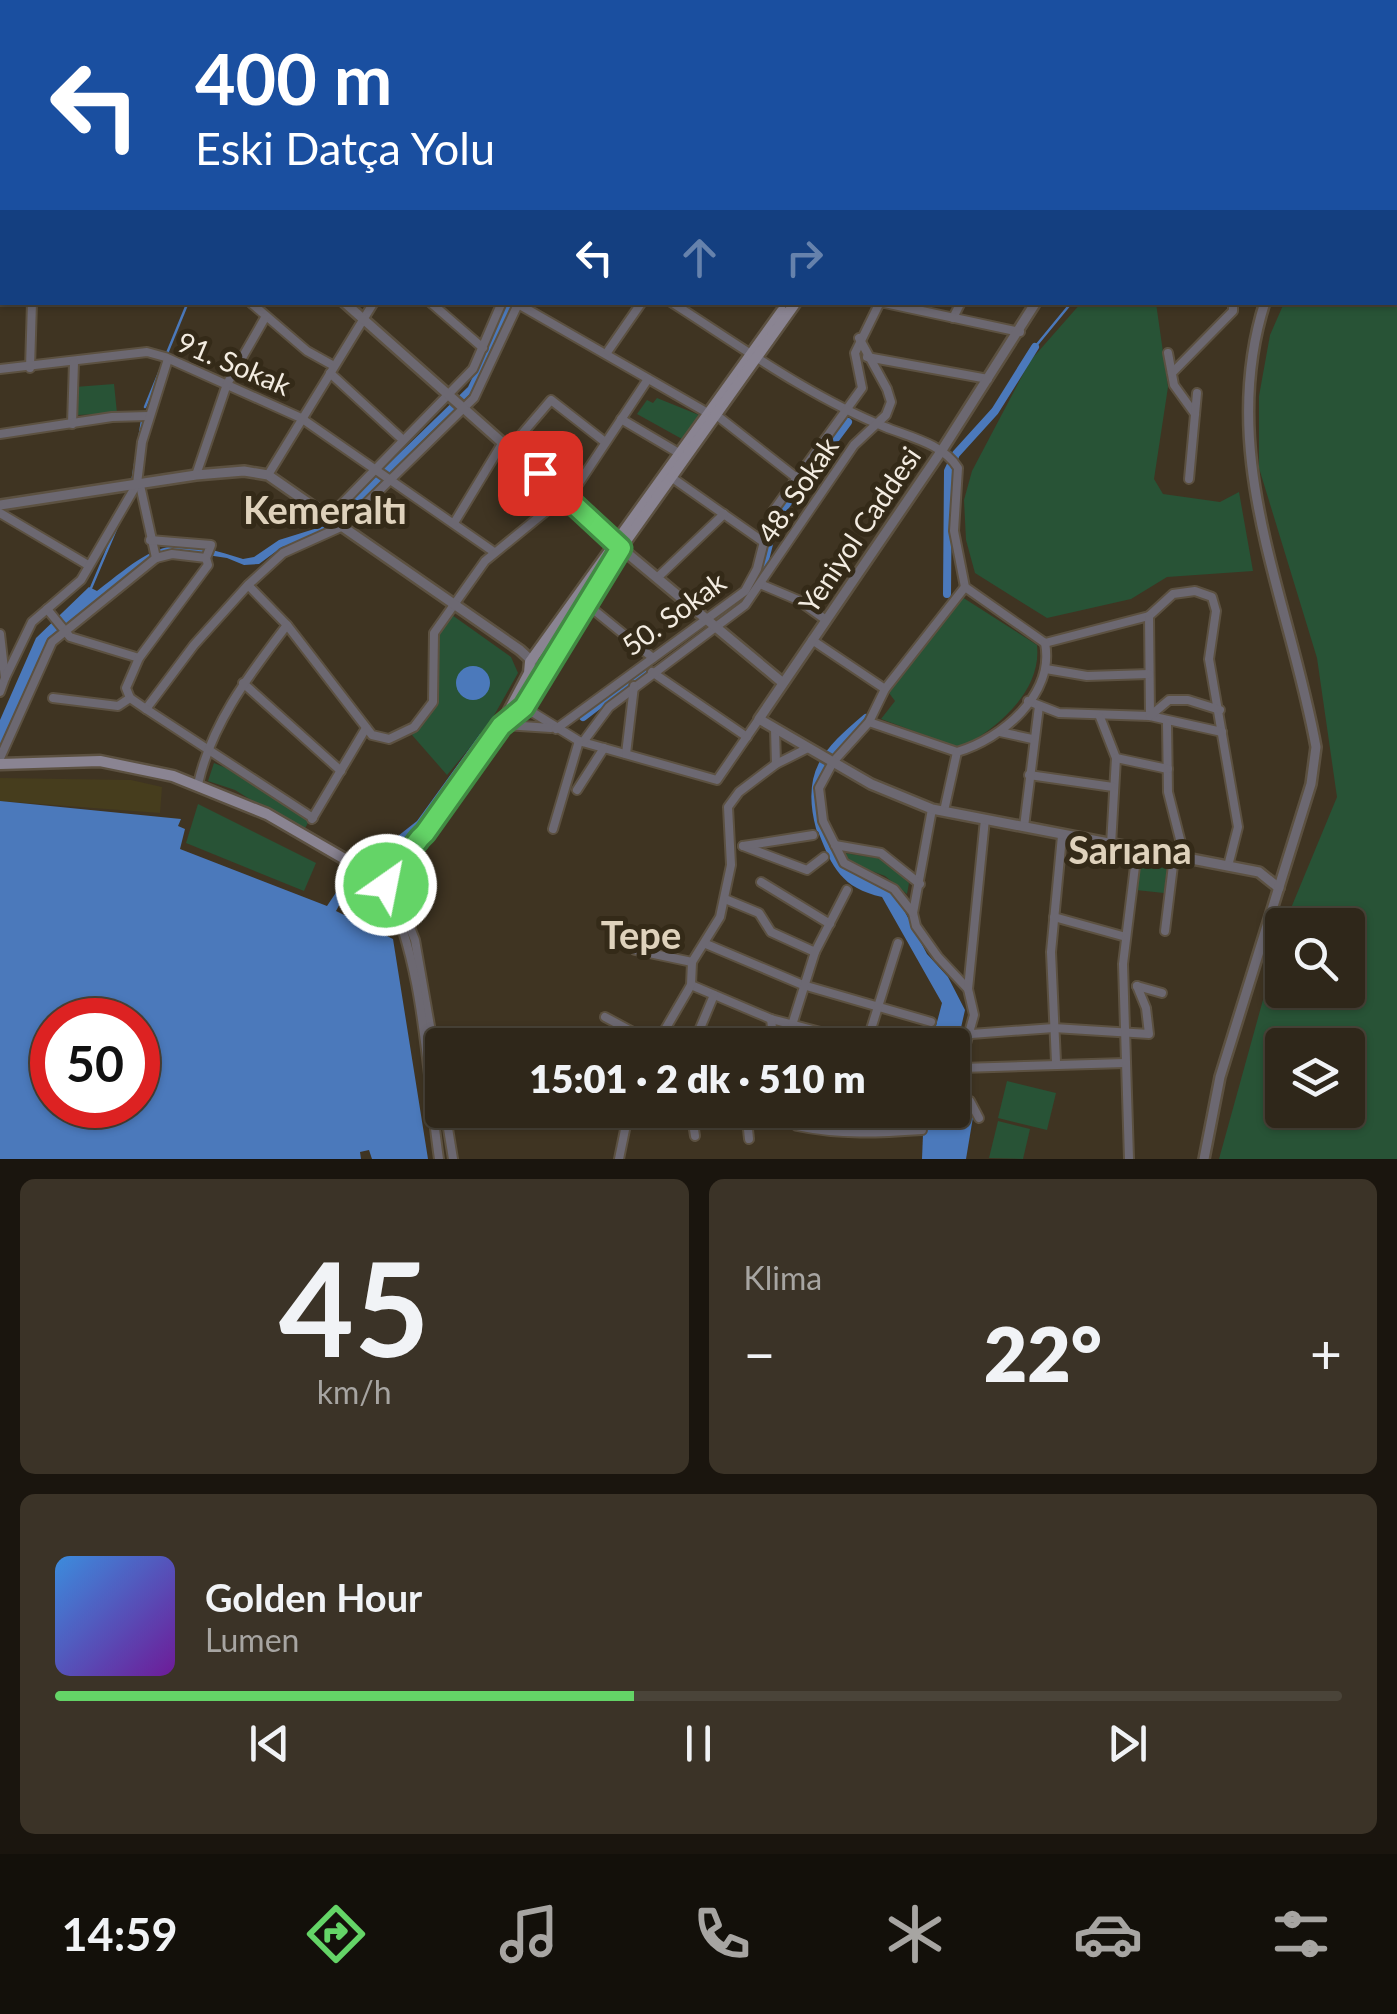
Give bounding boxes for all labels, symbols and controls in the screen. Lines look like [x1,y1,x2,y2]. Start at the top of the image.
text: 400 m [195,36,392,120]
icon: left [30,40,160,170]
text: Eski Datça Yolu [195,121,495,175]
icon: left [567,230,622,285]
icon: ahead [672,230,727,285]
icon: right [777,230,832,285]
street label: 91. Sokak [173,324,297,402]
street label: 48. Sokak [750,430,845,549]
pin [498,431,583,516]
street label: Yeniyol Caddesi [791,440,927,619]
icon: arrive [513,446,568,501]
district label: Kemeraltı [243,486,407,532]
street label: 50. Sokak [615,564,732,662]
district label: Sarıana [1068,826,1192,872]
position arrow [334,833,438,937]
map controls [1265,908,1365,1128]
button: search [1265,908,1365,1008]
district label: Tepe [601,911,681,957]
speed limit sign: 50 [30,998,160,1128]
button: layers [1265,1028,1365,1128]
text: 15:01 · 2 dk · 510 m [529,1055,866,1101]
text: 45 [279,1229,430,1385]
text: Klima [744,1258,822,1297]
text: 22° [984,1308,1102,1398]
text: − [744,1320,775,1386]
text: + [1310,1320,1342,1386]
text: km/h [317,1372,392,1411]
text: Golden Hour [205,1574,422,1620]
text: Lumen [205,1620,299,1659]
icon: previous [242,1716,297,1771]
icon: pause [671,1716,726,1771]
icon: next [1100,1716,1155,1771]
icon: directions [301,1899,371,1969]
icon: music [494,1899,564,1969]
icon: phone [687,1899,757,1969]
icon: climate [880,1899,950,1969]
icon: car [1073,1899,1143,1969]
icon: filters [1266,1899,1336,1969]
text: 14:59 [62,1907,178,1961]

